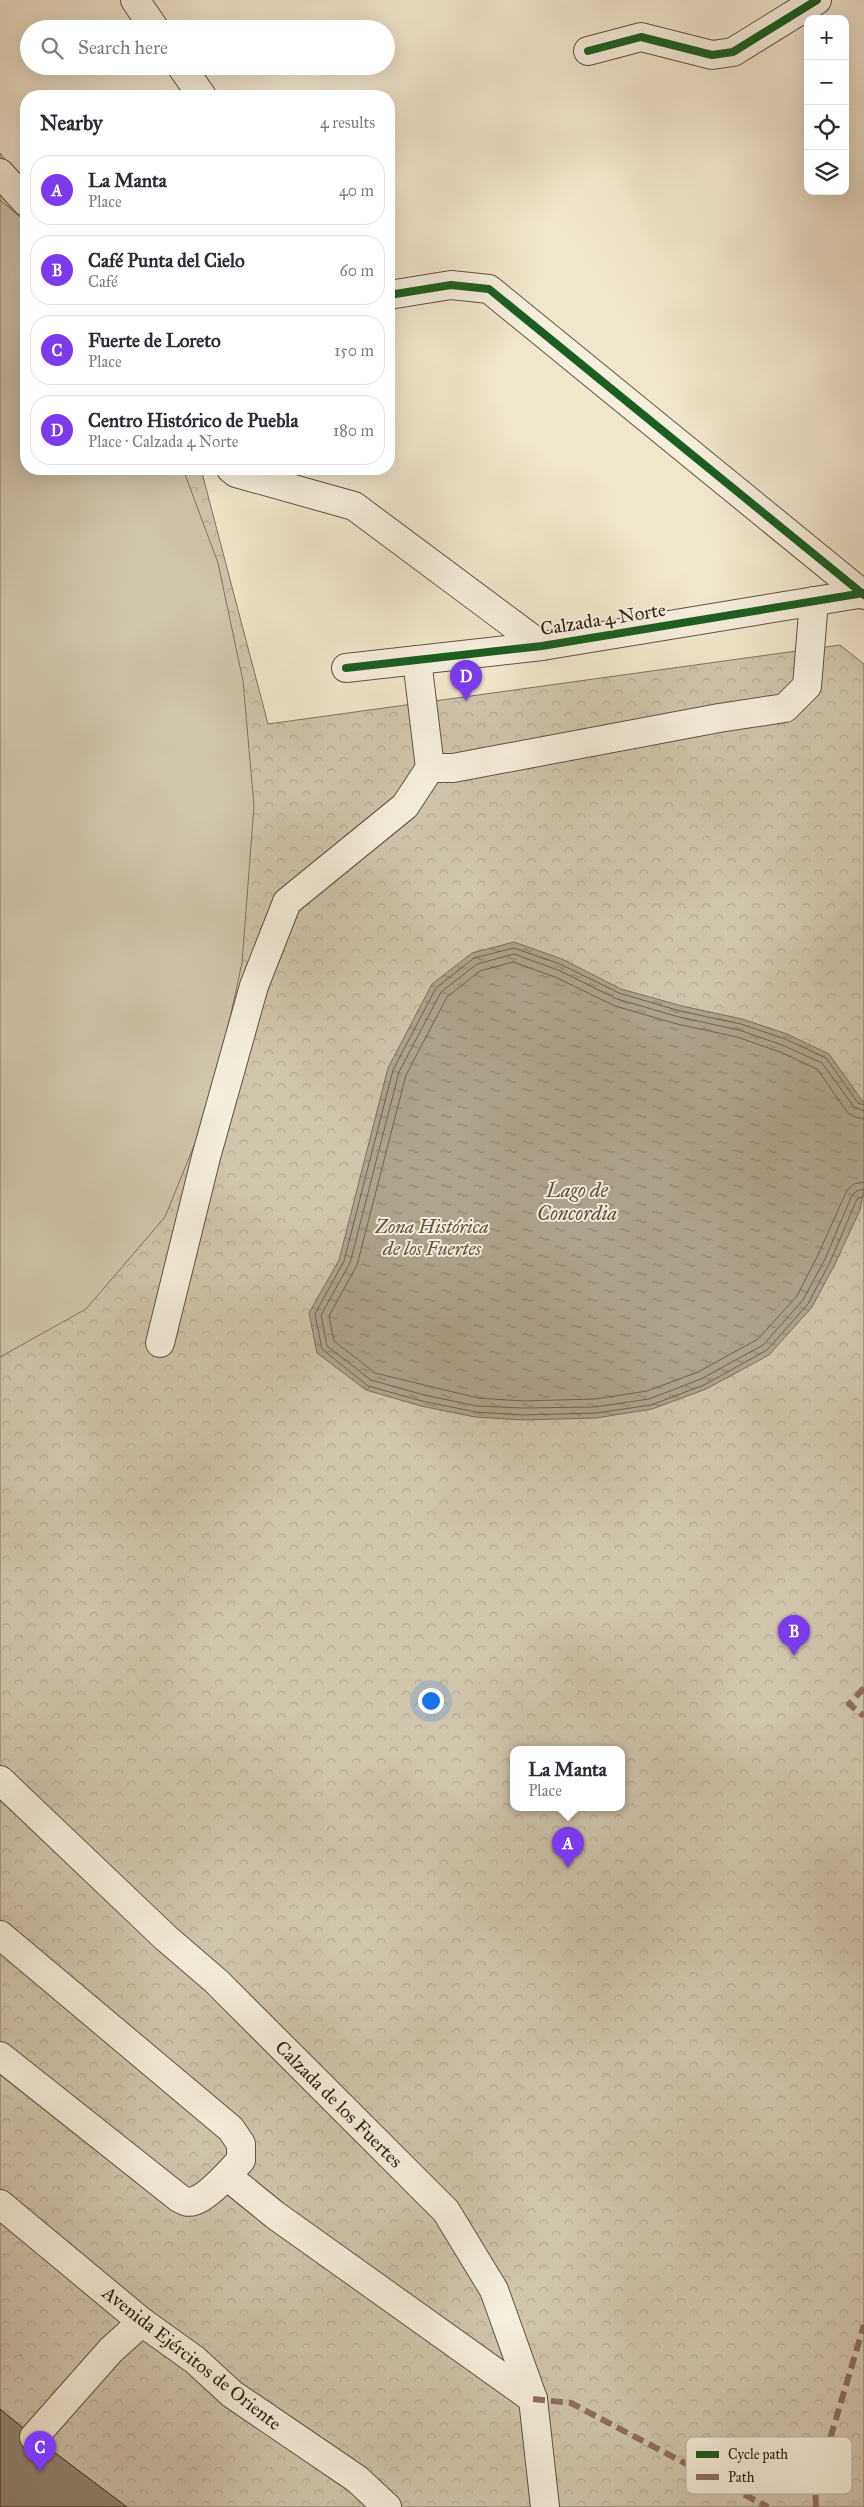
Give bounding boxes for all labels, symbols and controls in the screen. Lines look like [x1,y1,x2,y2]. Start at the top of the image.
map controls [804,15,849,195]
button: + [804,15,849,60]
search box [20,20,395,75]
icon: search [38,34,66,62]
text: Search here [78,36,168,59]
button: − [804,60,849,105]
button: locate [804,105,849,150]
text: Nearby [40,110,103,136]
text: 4 results [320,113,375,132]
button: layers [804,150,849,195]
text: La Manta [88,169,167,192]
text: A [52,181,62,200]
text: 40 m [339,181,374,200]
text: Place [88,192,122,211]
text: Café Punta del Cielo [88,249,245,272]
text: B [52,261,62,280]
text: 60 m [340,261,374,280]
text: Café [88,272,118,291]
text: Fuerte de Loreto [88,329,221,352]
text: C [52,341,62,360]
text: 150 m [334,341,374,360]
text: Place [88,352,122,371]
text: Centro Histórico de Puebla [88,409,298,432]
text: D [51,421,63,440]
text: 180 m [333,421,374,440]
text: Place · Calzada 4 Norte [88,432,239,451]
street label: Calzada 4 Norte [539,598,667,640]
pin: D [450,660,482,701]
water label: Lago de Concordia [537,1178,617,1225]
park label: Zona Histórica de los Fuertes [374,1215,489,1260]
pin: B [778,1615,810,1656]
your location [418,1688,444,1714]
popup [510,1746,625,1811]
text: La Manta [528,1758,607,1781]
text: Place [528,1781,562,1800]
pin: A [552,1827,584,1868]
street label: Calzada de los Fuertes [270,2035,408,2173]
street label: Avenida Ejércitos de Oriente [97,2280,286,2435]
pin: C [24,2431,56,2472]
legend [686,2437,852,2494]
text: Cycle path [728,2446,788,2463]
text: Path [728,2469,755,2486]

